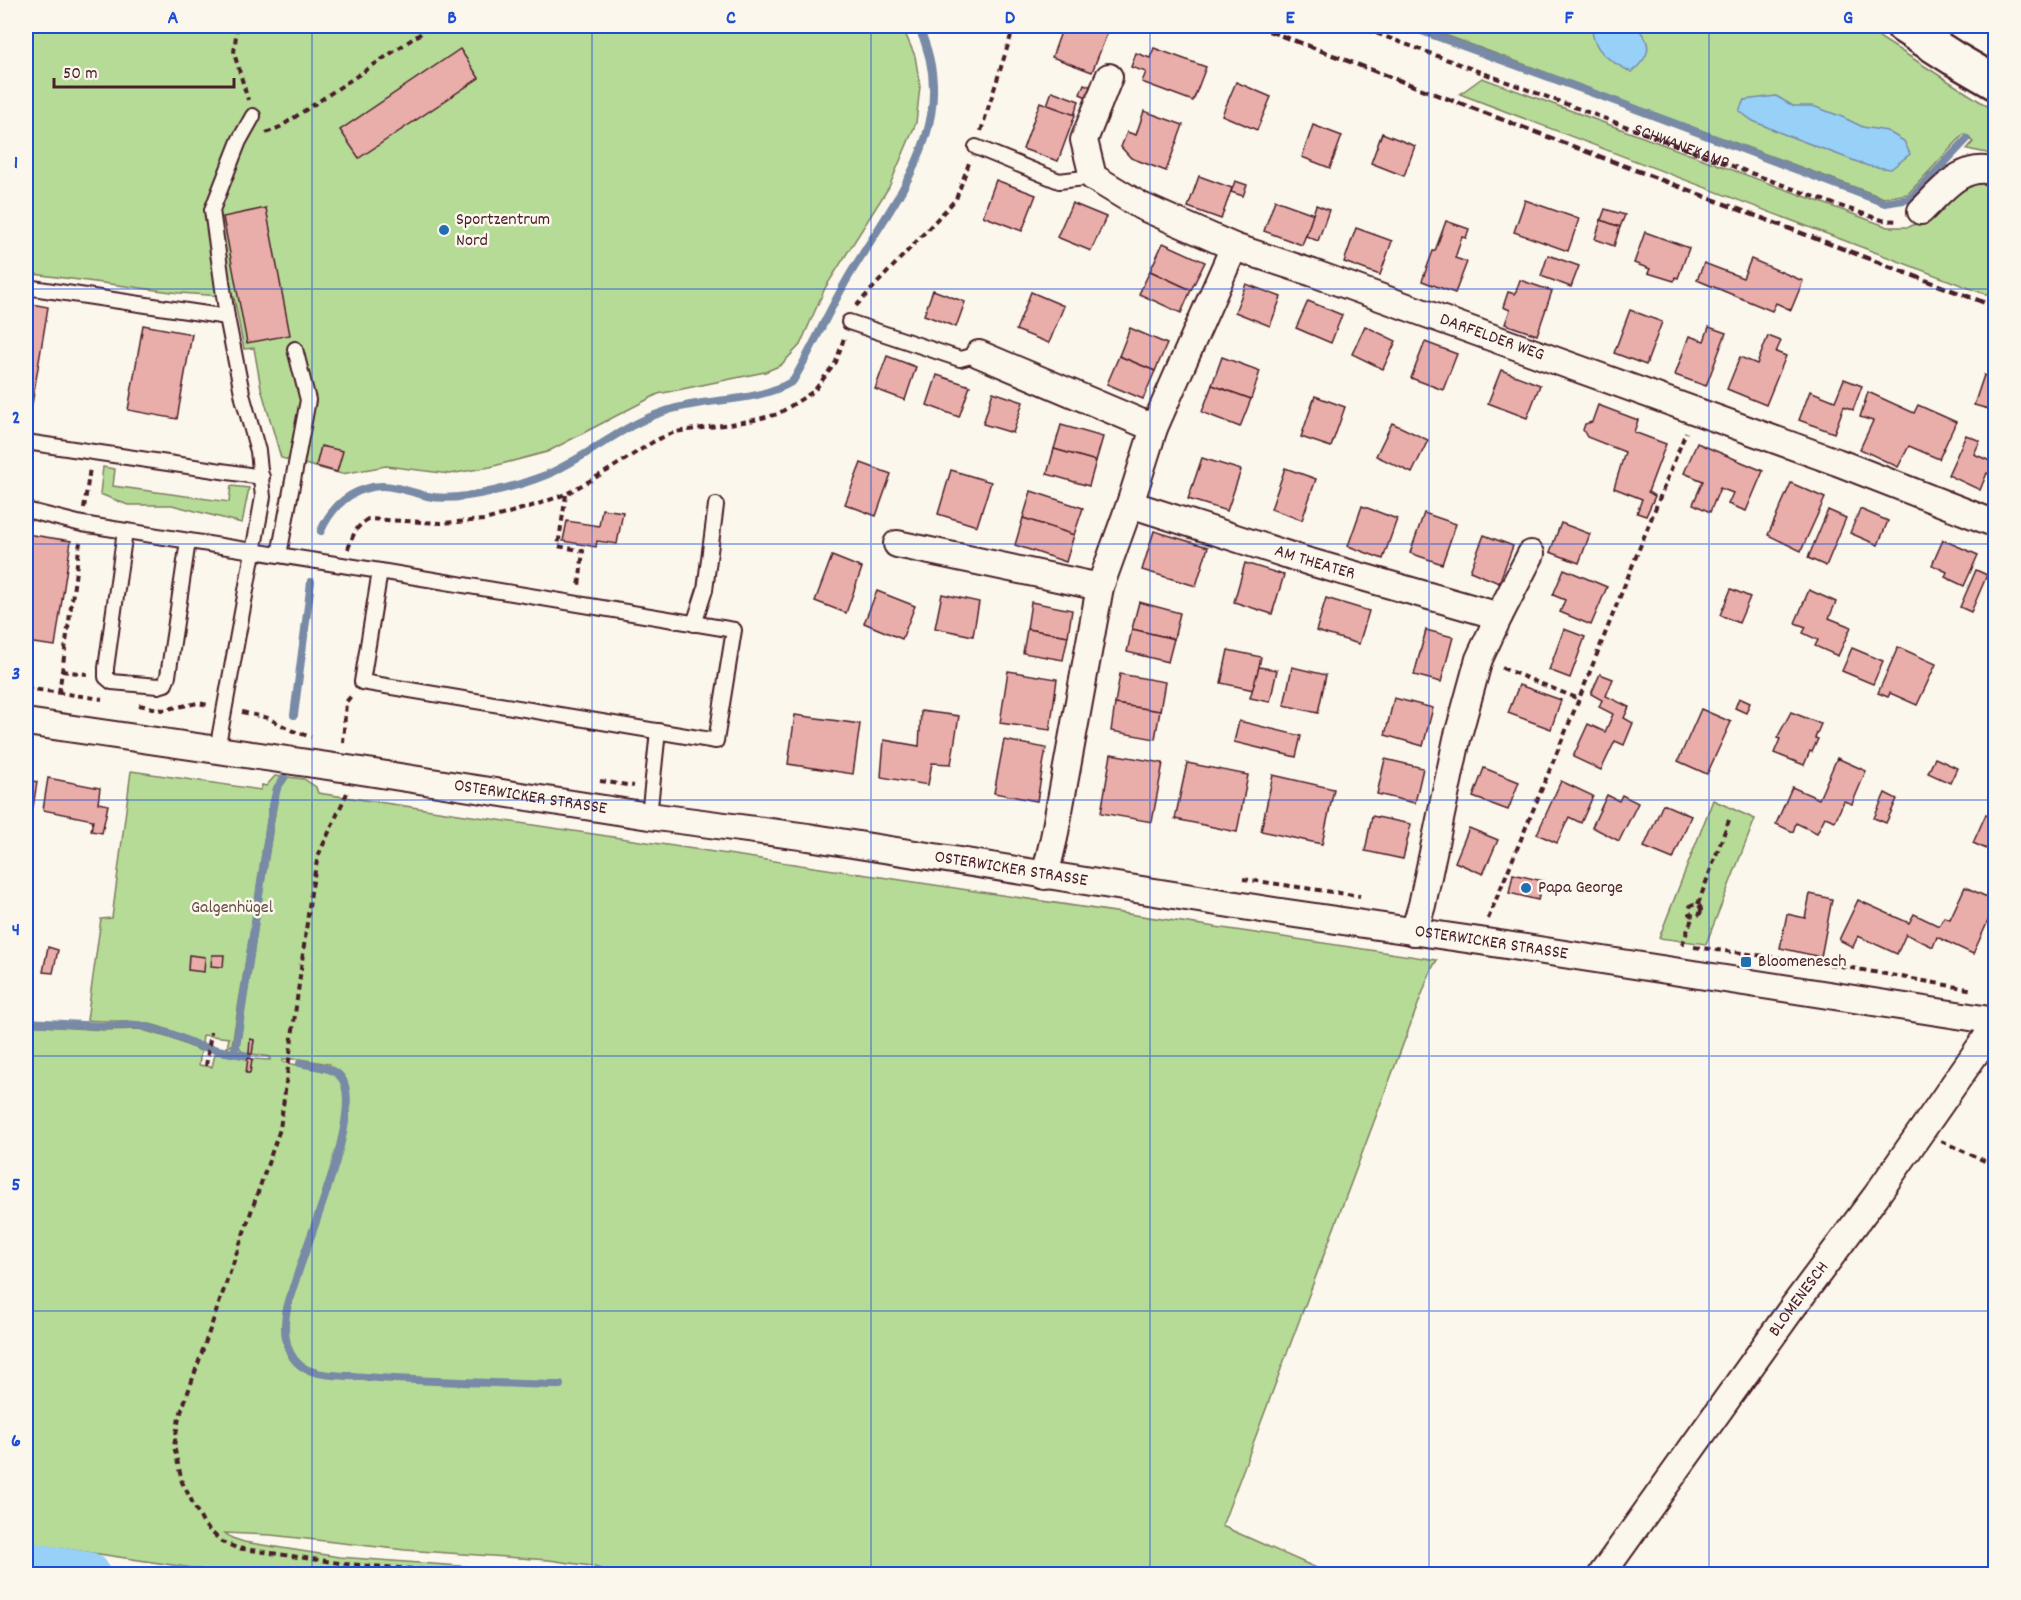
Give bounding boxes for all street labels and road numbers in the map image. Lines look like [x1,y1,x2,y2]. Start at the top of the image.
street label: SCHWANEKAMP [1630,118,1732,176]
street label: DARFELDER WEG [1436,307,1548,368]
street label: AM THEATER [1271,539,1358,587]
street label: OSTERWICKER STRASSE [452,773,609,822]
street label: OSTERWICKER STRASSE [933,845,1089,894]
street label: OSTERWICKER STRASSE [1413,919,1570,967]
street label: BLOMENESCH [1763,1256,1835,1342]

